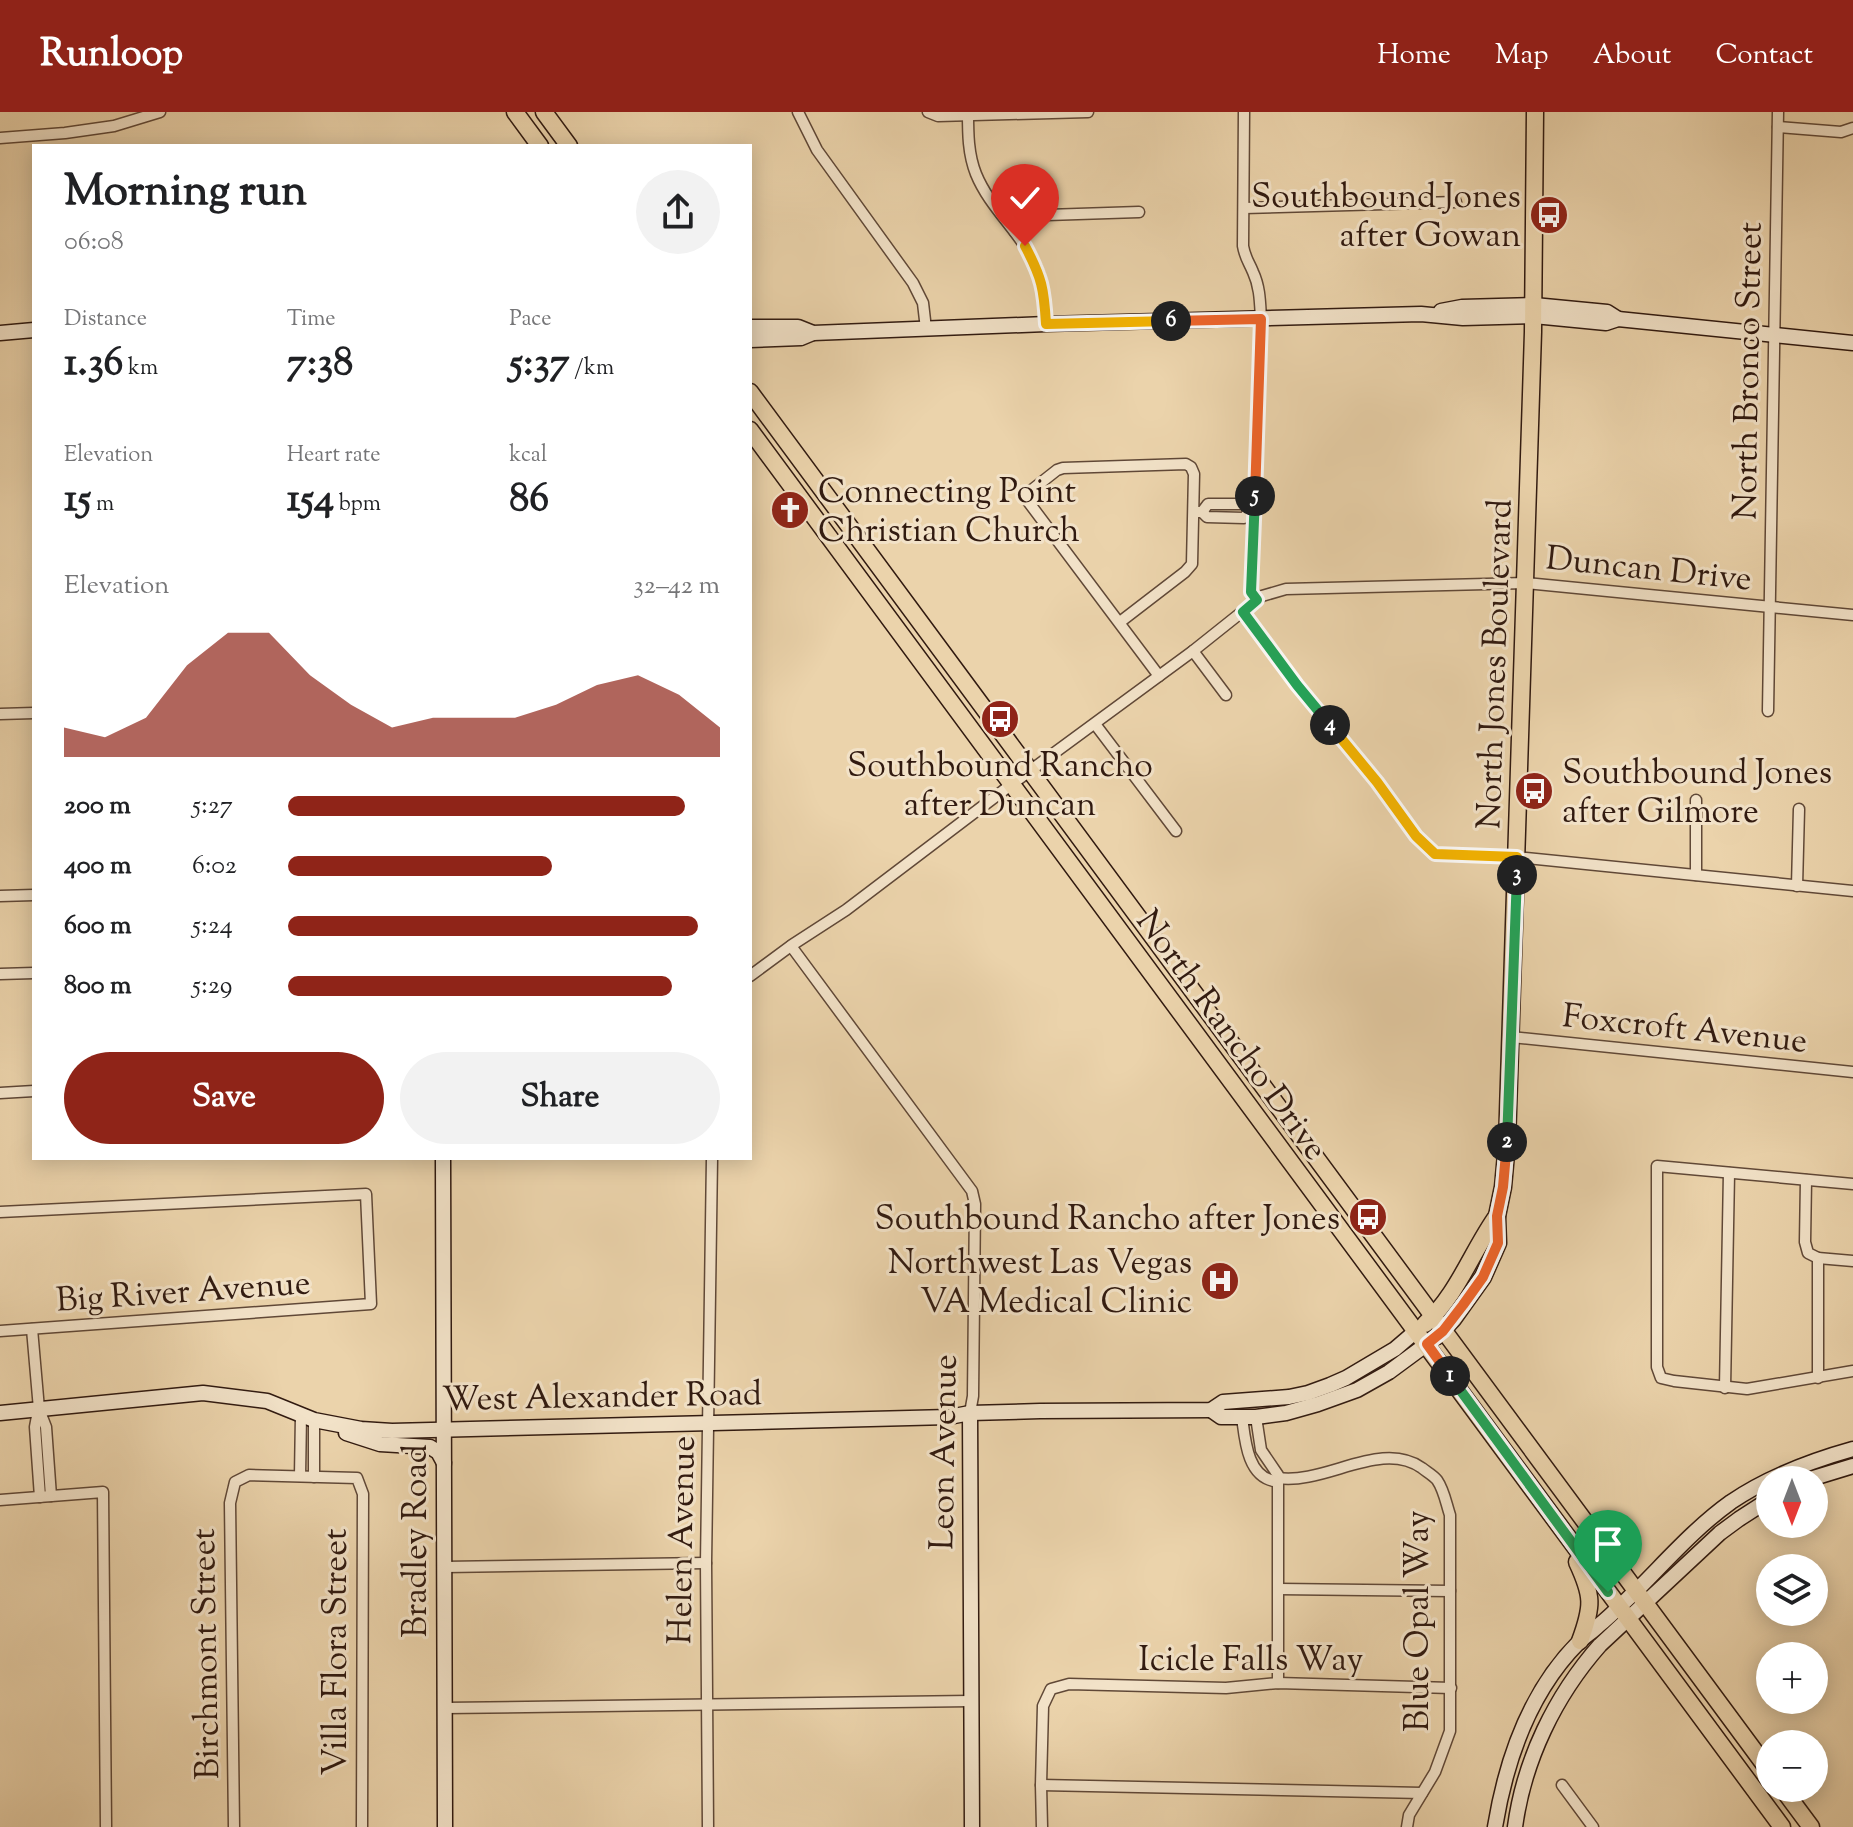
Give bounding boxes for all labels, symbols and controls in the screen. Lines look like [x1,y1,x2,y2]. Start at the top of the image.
text: Runloop [40,29,183,83]
text: Home [1377,36,1451,76]
text: Map [1495,36,1549,76]
text: About [1593,36,1671,76]
text: Contact [1715,36,1813,76]
text: Morning run [64,162,307,225]
pin [991,164,1059,246]
button: share [636,170,720,254]
place label: Southbound Jones after Gowan [1251,174,1521,262]
icon: check [1003,176,1047,220]
bus stop icon: Southbound Jones after Gowan [1528,194,1570,236]
street label: North Bronco Street [1722,221,1777,521]
text: 06:08 [64,224,124,261]
pin: 6 [1151,301,1191,341]
text: Distance [64,304,147,336]
text: Time [287,304,336,336]
text: Pace [509,304,551,336]
text: 6 [1166,305,1176,337]
text: 1.36 [64,336,123,393]
text: 7:38 [287,336,353,393]
text: 5:37 [509,336,570,393]
text: km [123,353,158,385]
text: /km [570,353,614,385]
text: Elevation [64,440,153,472]
text: Heart rate [287,440,381,472]
text: kcal [509,440,547,472]
place label: Connecting Point Christian Church [818,469,1080,557]
text: 15 [64,472,91,529]
text: 154 [287,472,334,529]
text: 86 [509,472,549,529]
pin: 5 [1235,476,1275,516]
text: 5 [1251,480,1259,512]
text: m [91,489,114,521]
text: bpm [334,489,381,521]
church icon: Connecting Point Christian Church [769,489,811,531]
street label: North Jones Boulevard [1466,498,1527,830]
street label: Duncan Drive [1543,535,1754,606]
text: Elevation [64,568,169,605]
text: 32–42 m [633,568,720,605]
bus stop icon: Southbound Rancho after Duncan [979,698,1021,740]
pin: 4 [1310,705,1350,745]
text: 4 [1324,709,1336,741]
place label: Southbound Rancho after Duncan [847,743,1153,831]
place label: Southbound Jones after Gilmore [1562,750,1832,838]
bus stop icon: Southbound Jones after Gilmore [1513,770,1555,812]
text: 200 m [64,788,131,825]
text: 5:27 [192,788,233,825]
text: 400 m [64,848,131,885]
text: 6:02 [192,848,237,885]
pin: 3 [1497,855,1537,895]
text: 3 [1513,859,1521,891]
street label: North Rancho Drive [1122,901,1338,1171]
text: 600 m [64,908,131,945]
text: 5:24 [192,908,233,945]
text: 800 m [64,968,132,1005]
text: 5:29 [192,968,232,1005]
street label: Foxcroft Avenue [1560,993,1809,1068]
button: Save [64,1052,384,1144]
button: Share [400,1052,720,1144]
pin: 2 [1487,1122,1527,1162]
text: 2 [1502,1126,1512,1158]
place label: Southbound Rancho after Jones [875,1196,1340,1245]
bus stop icon: Southbound Rancho after Jones [1347,1196,1389,1238]
place label: Northwest Las Vegas VA Medical Clinic [888,1240,1192,1328]
street label: Big River Avenue [54,1260,312,1327]
hospital icon: Northwest Las Vegas VA Medical Clinic [1199,1260,1241,1302]
street label: Leon Avenue [919,1354,972,1550]
pin: 1 [1430,1356,1470,1396]
text: 1 [1446,1360,1454,1392]
street label: West Alexander Road [442,1371,762,1426]
street label: Helen Avenue [657,1435,710,1645]
street label: Bradley Road [393,1444,442,1638]
north arrow [1756,1466,1828,1538]
map controls [1756,1466,1828,1802]
street label: Blue Opal Way [1395,1510,1444,1732]
pin [1574,1510,1642,1592]
icon: arrive [1586,1522,1630,1566]
street label: Birchmont Street [181,1527,234,1780]
street label: Villa Flora Street [313,1528,362,1776]
button: layers [1756,1554,1828,1626]
street label: Icicle Falls Way [1139,1637,1364,1686]
button: + [1756,1642,1828,1714]
button: − [1756,1730,1828,1802]

